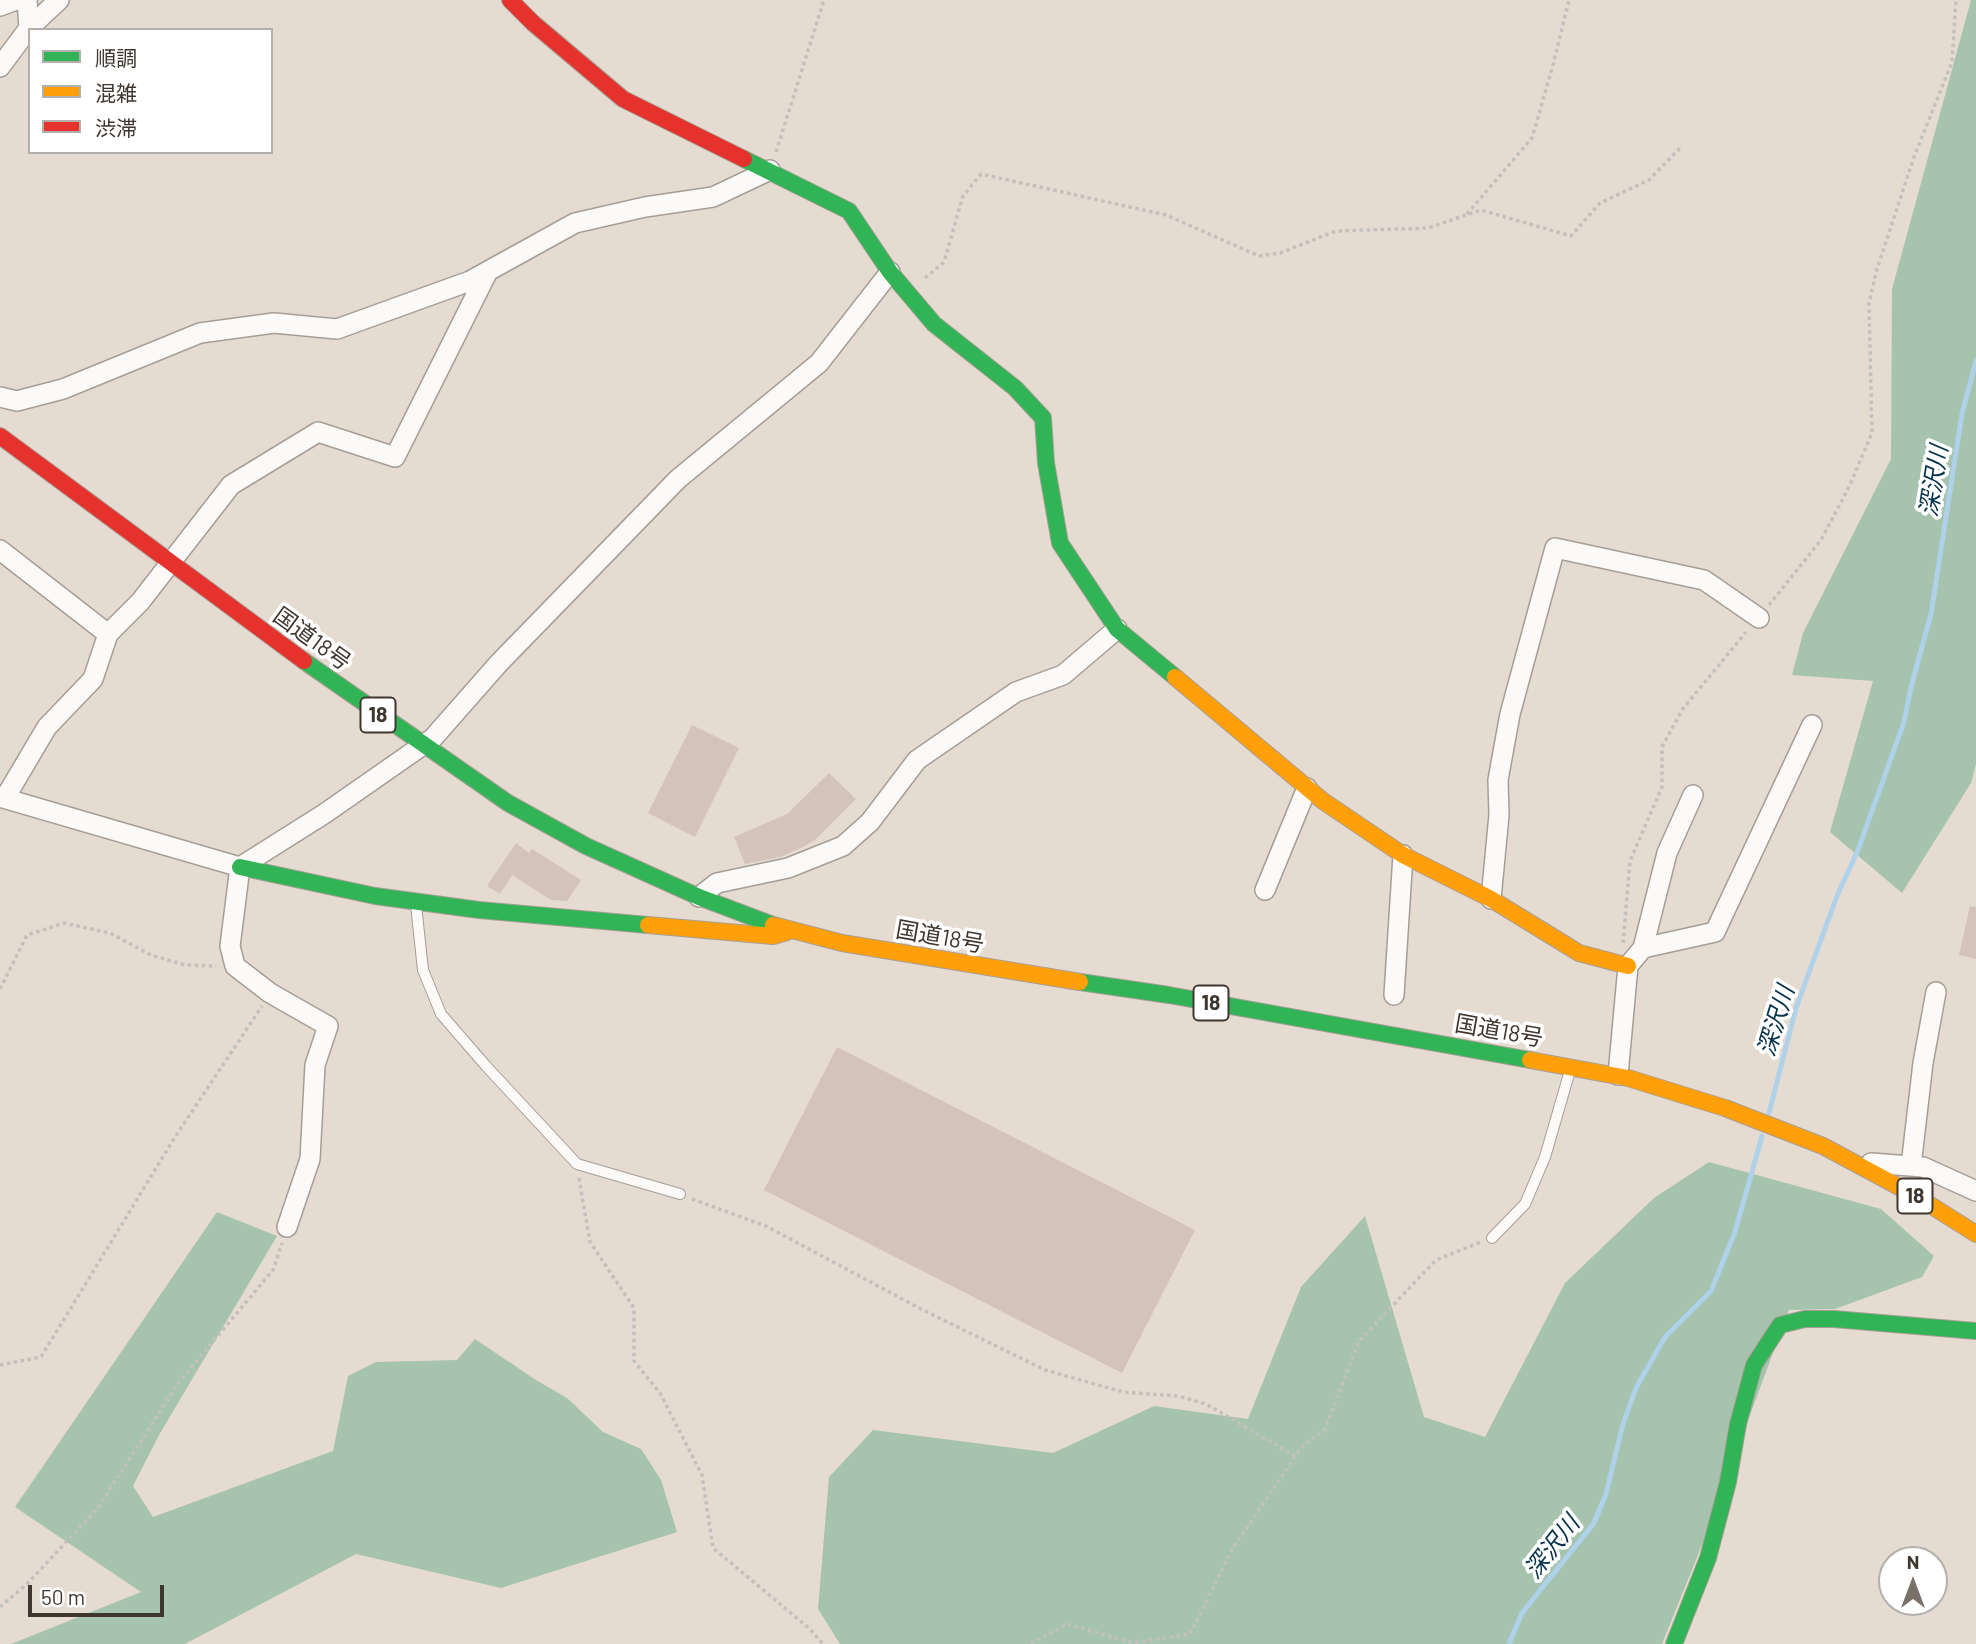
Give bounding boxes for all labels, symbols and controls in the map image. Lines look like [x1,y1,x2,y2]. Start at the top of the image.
legend [28,28,273,154]
text: 順調 [95,45,137,70]
text: 混雑 [95,80,137,105]
text: 渋滞 [95,115,137,140]
water label: 深沢川 [1914,443,1954,519]
street label: 国道18号 [268,602,356,676]
road number: 18 [360,698,396,732]
street label: 国道18号 [894,916,986,958]
water label: 深沢川 [1752,982,1800,1060]
road number: 18 [1194,986,1228,1020]
street label: 国道18号 [1453,1010,1545,1052]
road number: 18 [1898,1178,1932,1214]
water label: 深沢川 [1518,1510,1586,1584]
north arrow [1878,1546,1948,1616]
text: N [1907,1550,1919,1573]
scale bar [32,1570,168,1614]
text: 50 m [41,1584,85,1609]

